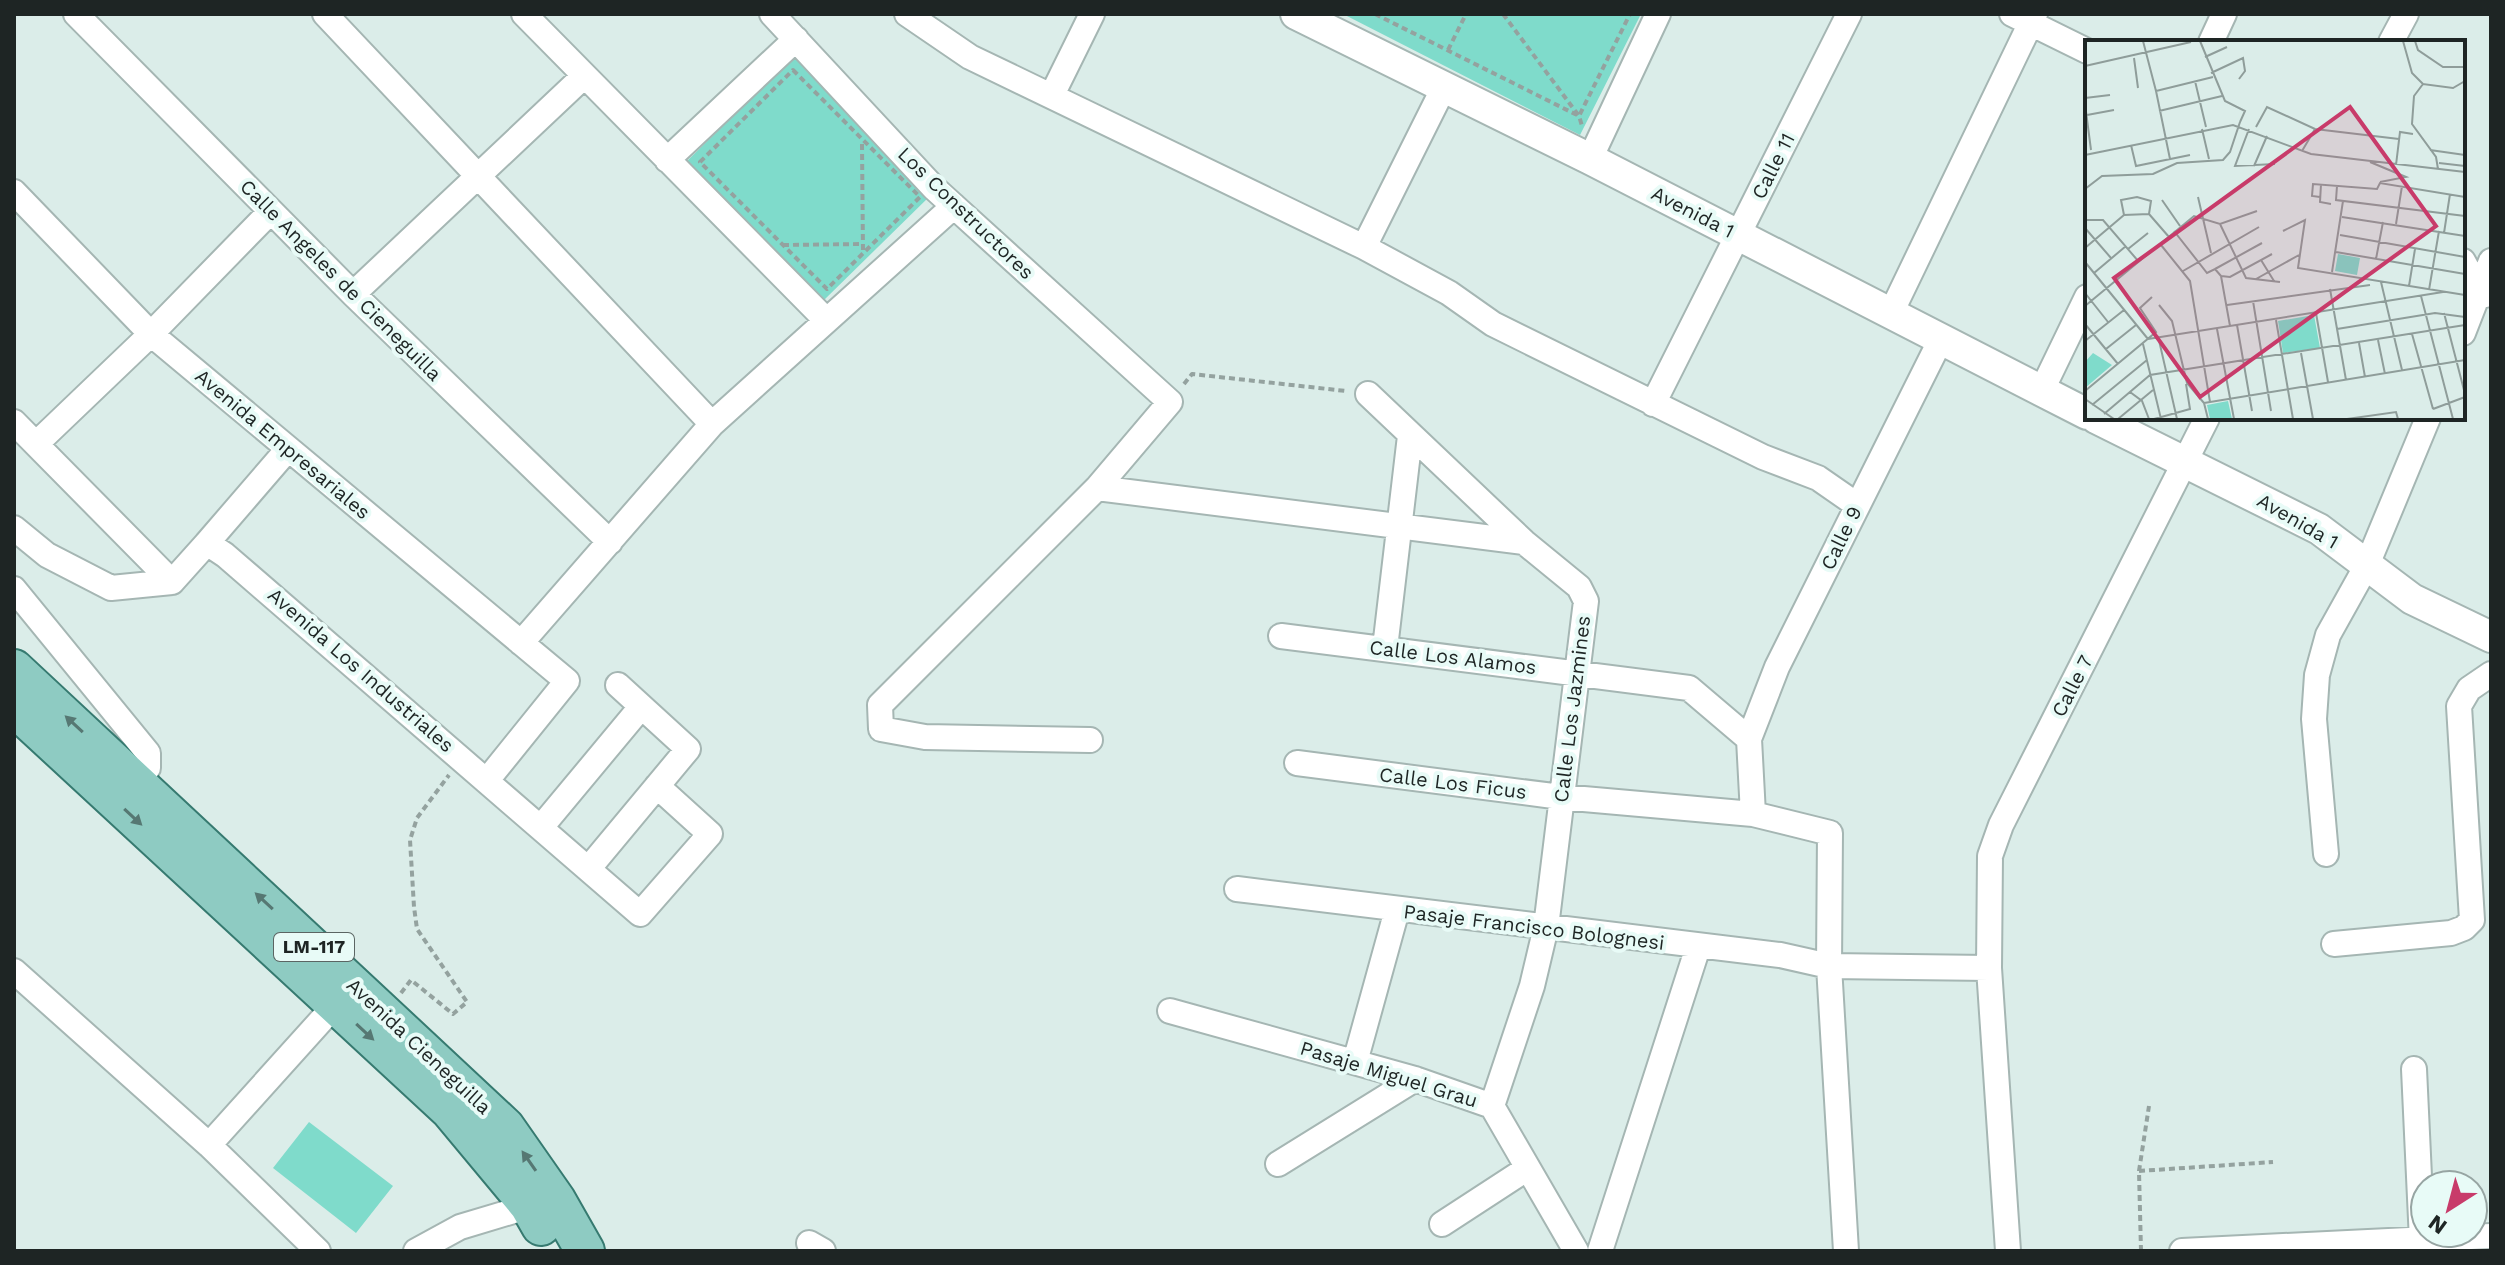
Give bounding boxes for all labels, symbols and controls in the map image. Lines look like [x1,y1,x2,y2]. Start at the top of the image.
inset map [2085,40,2465,420]
street label: Calle 11 [1746,129,1800,203]
street label: Los Constructores [893,142,1039,284]
street label: Calle Angeles de Cieneguilla [235,174,447,386]
street label: Avenida 1 [1648,181,1738,243]
street label: Avenida Empresariales [191,364,375,524]
street label: Avenida 1 [2253,488,2343,554]
street label: Calle 9 [1815,502,1867,574]
street label: Avenida Los Industriales [263,583,459,757]
street label: Calle Los Jazmines [1549,614,1595,804]
street label: Calle Los Alamos [1368,635,1538,679]
street label: Calle 7 [2046,651,2098,721]
one-way arrow [65,715,84,733]
street label: Calle Los Ficus [1378,762,1528,804]
one-way arrow [123,808,142,826]
one-way arrow [255,892,274,910]
street label: Pasaje Francisco Bolognesi [1402,899,1666,955]
road number: LM-117 [274,933,354,961]
street label: Avenida Cieneguilla [342,973,496,1119]
one-way arrow [355,1022,374,1040]
street label: Pasaje Miguel Grau [1297,1036,1481,1112]
one-way arrow [522,1151,537,1172]
north arrow [2409,1169,2489,1249]
text: N [2424,1210,2451,1240]

